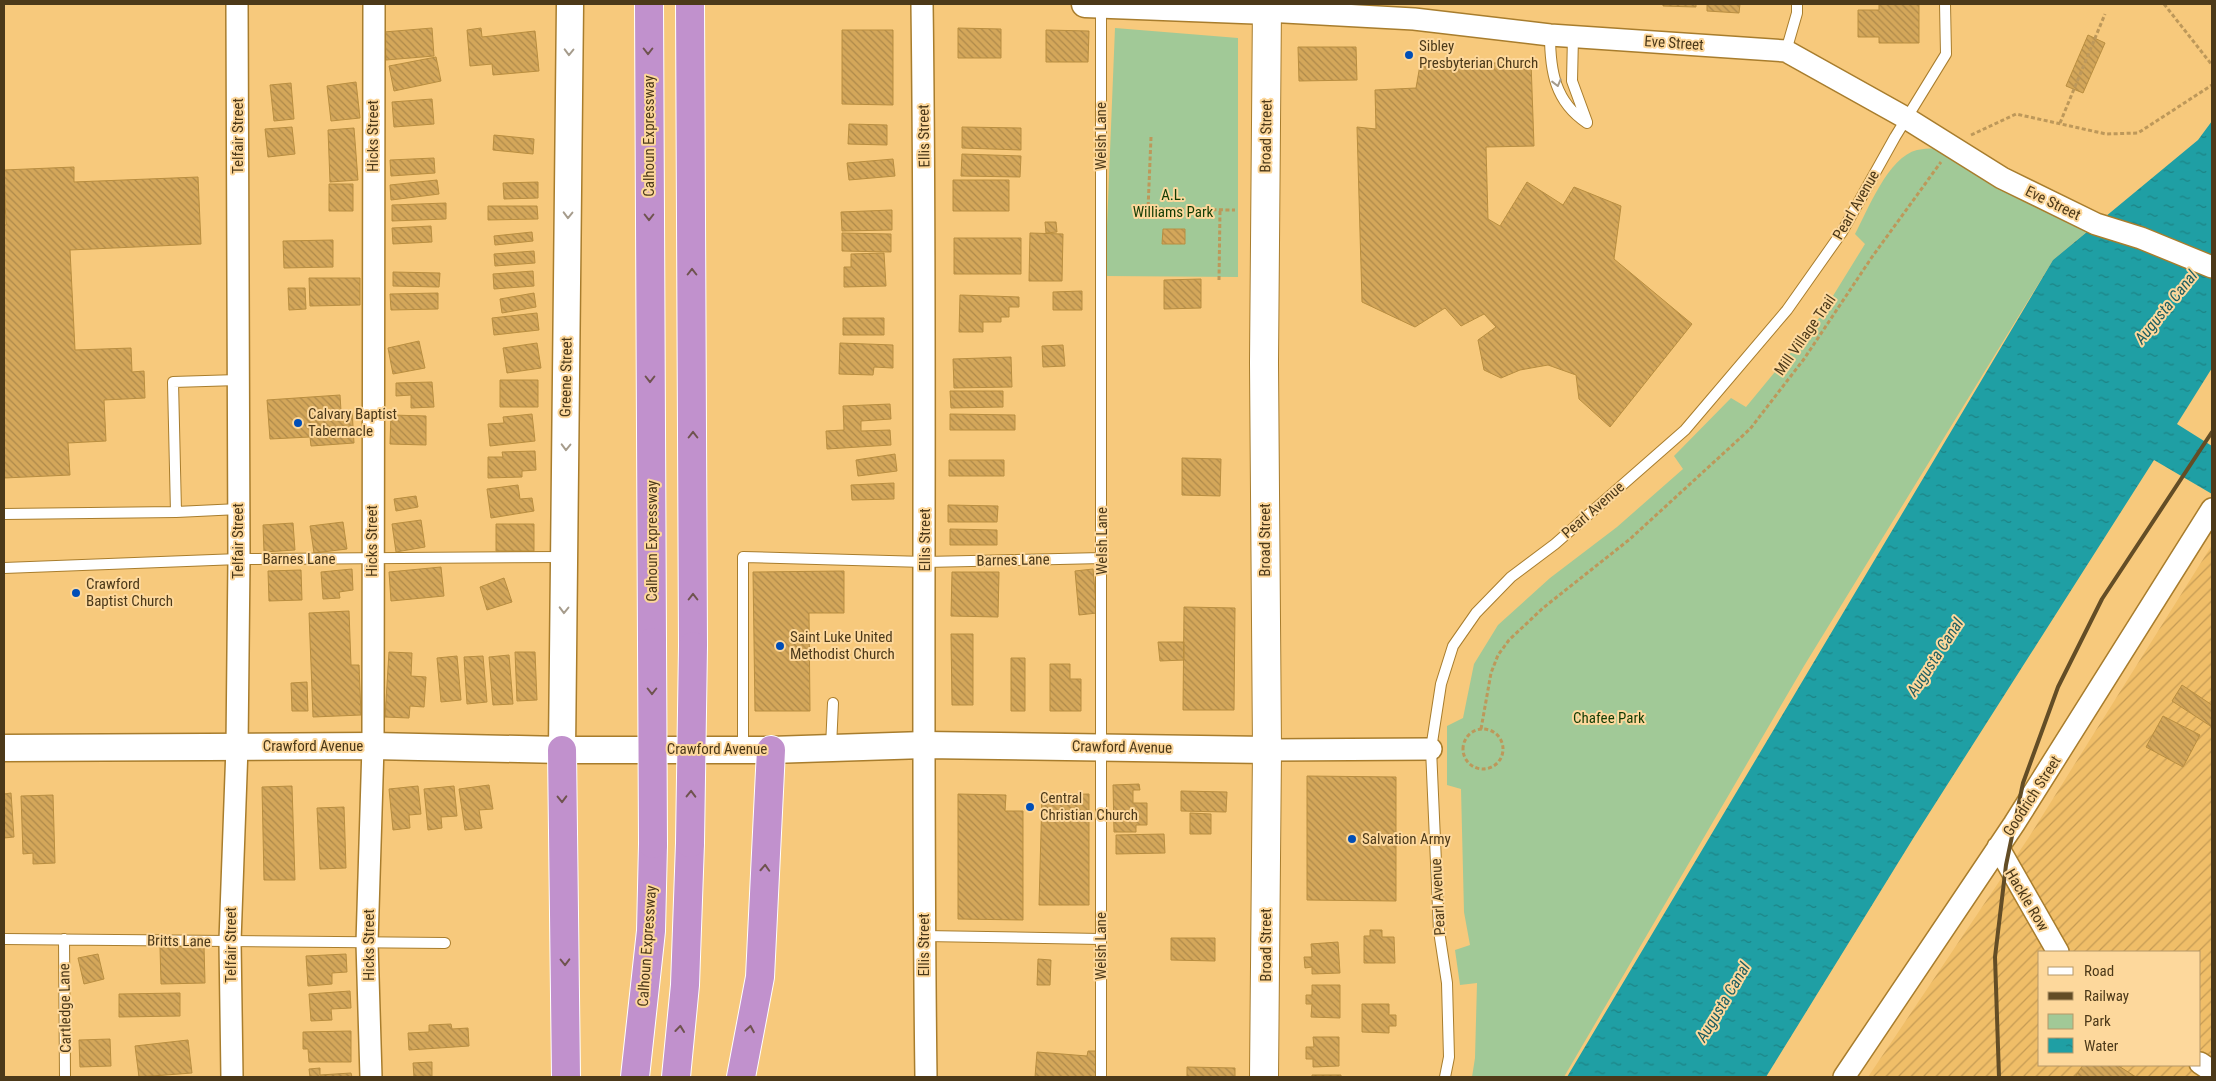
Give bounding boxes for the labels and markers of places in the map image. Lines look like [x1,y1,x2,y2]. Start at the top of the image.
place label: Sibley Presbyterian Church [1419,37,1538,72]
marker: Sibley Presbyterian Church [1403,49,1415,61]
place label: Calvary Baptist Tabernacle [308,405,397,440]
marker: Calvary Baptist Tabernacle [292,417,304,429]
place label: Crawford Baptist Church [86,575,173,610]
marker: Crawford Baptist Church [70,587,82,599]
place label: Saint Luke United Methodist Church [790,628,895,663]
marker: Saint Luke United Methodist Church [774,640,786,652]
place label: Central Christian Church [1040,789,1138,824]
marker: Central Christian Church [1024,801,1036,813]
place label: Salvation Army [1362,830,1451,848]
marker: Salvation Army [1346,833,1358,845]

